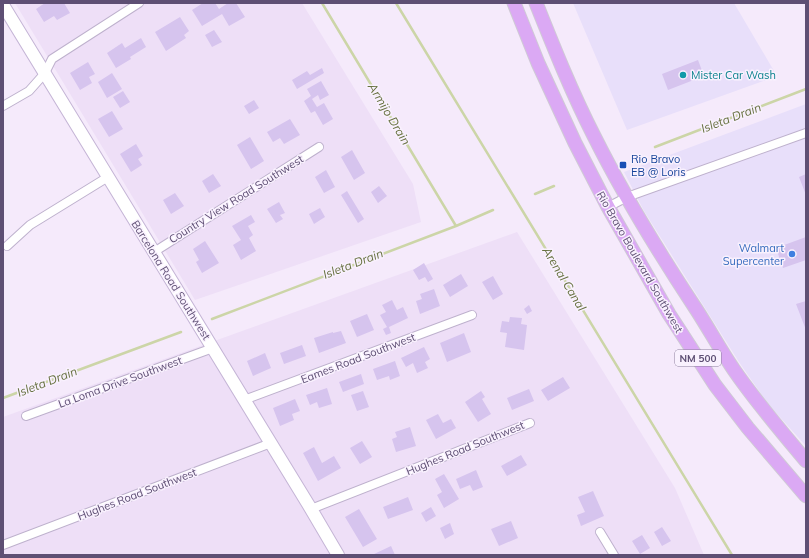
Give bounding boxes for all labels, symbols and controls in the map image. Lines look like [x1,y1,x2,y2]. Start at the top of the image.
place label: Mister Car Wash [691,68,776,82]
marker: Mister Car Wash [678,70,688,80]
water label: Armijo Drain [365,79,414,148]
water label: Isleta Drain [699,99,763,136]
street label: Country View Road Southwest [166,152,306,246]
place label: Rio Bravo EB @ Loris [631,152,686,179]
marker: Rio Bravo EB @ Loris [618,160,628,170]
street label: Rio Bravo Boulevard Southwest [594,189,686,335]
street label: Barcelona Road Southwest [128,218,214,343]
place label: Walmart Supercenter [723,241,784,268]
water label: Arenal Canal [539,243,590,314]
water label: Isleta Drain [321,245,385,282]
marker: Walmart Supercenter [787,249,797,259]
street label: Eames Road Southwest [299,330,417,386]
road number: NM 500 [675,350,721,366]
street label: La Loma Drive Southwest [56,353,184,411]
water label: Isleta Drain [15,363,79,400]
street label: Hughes Road Southwest [404,418,526,478]
street label: Hughes Road Southwest [75,465,199,523]

